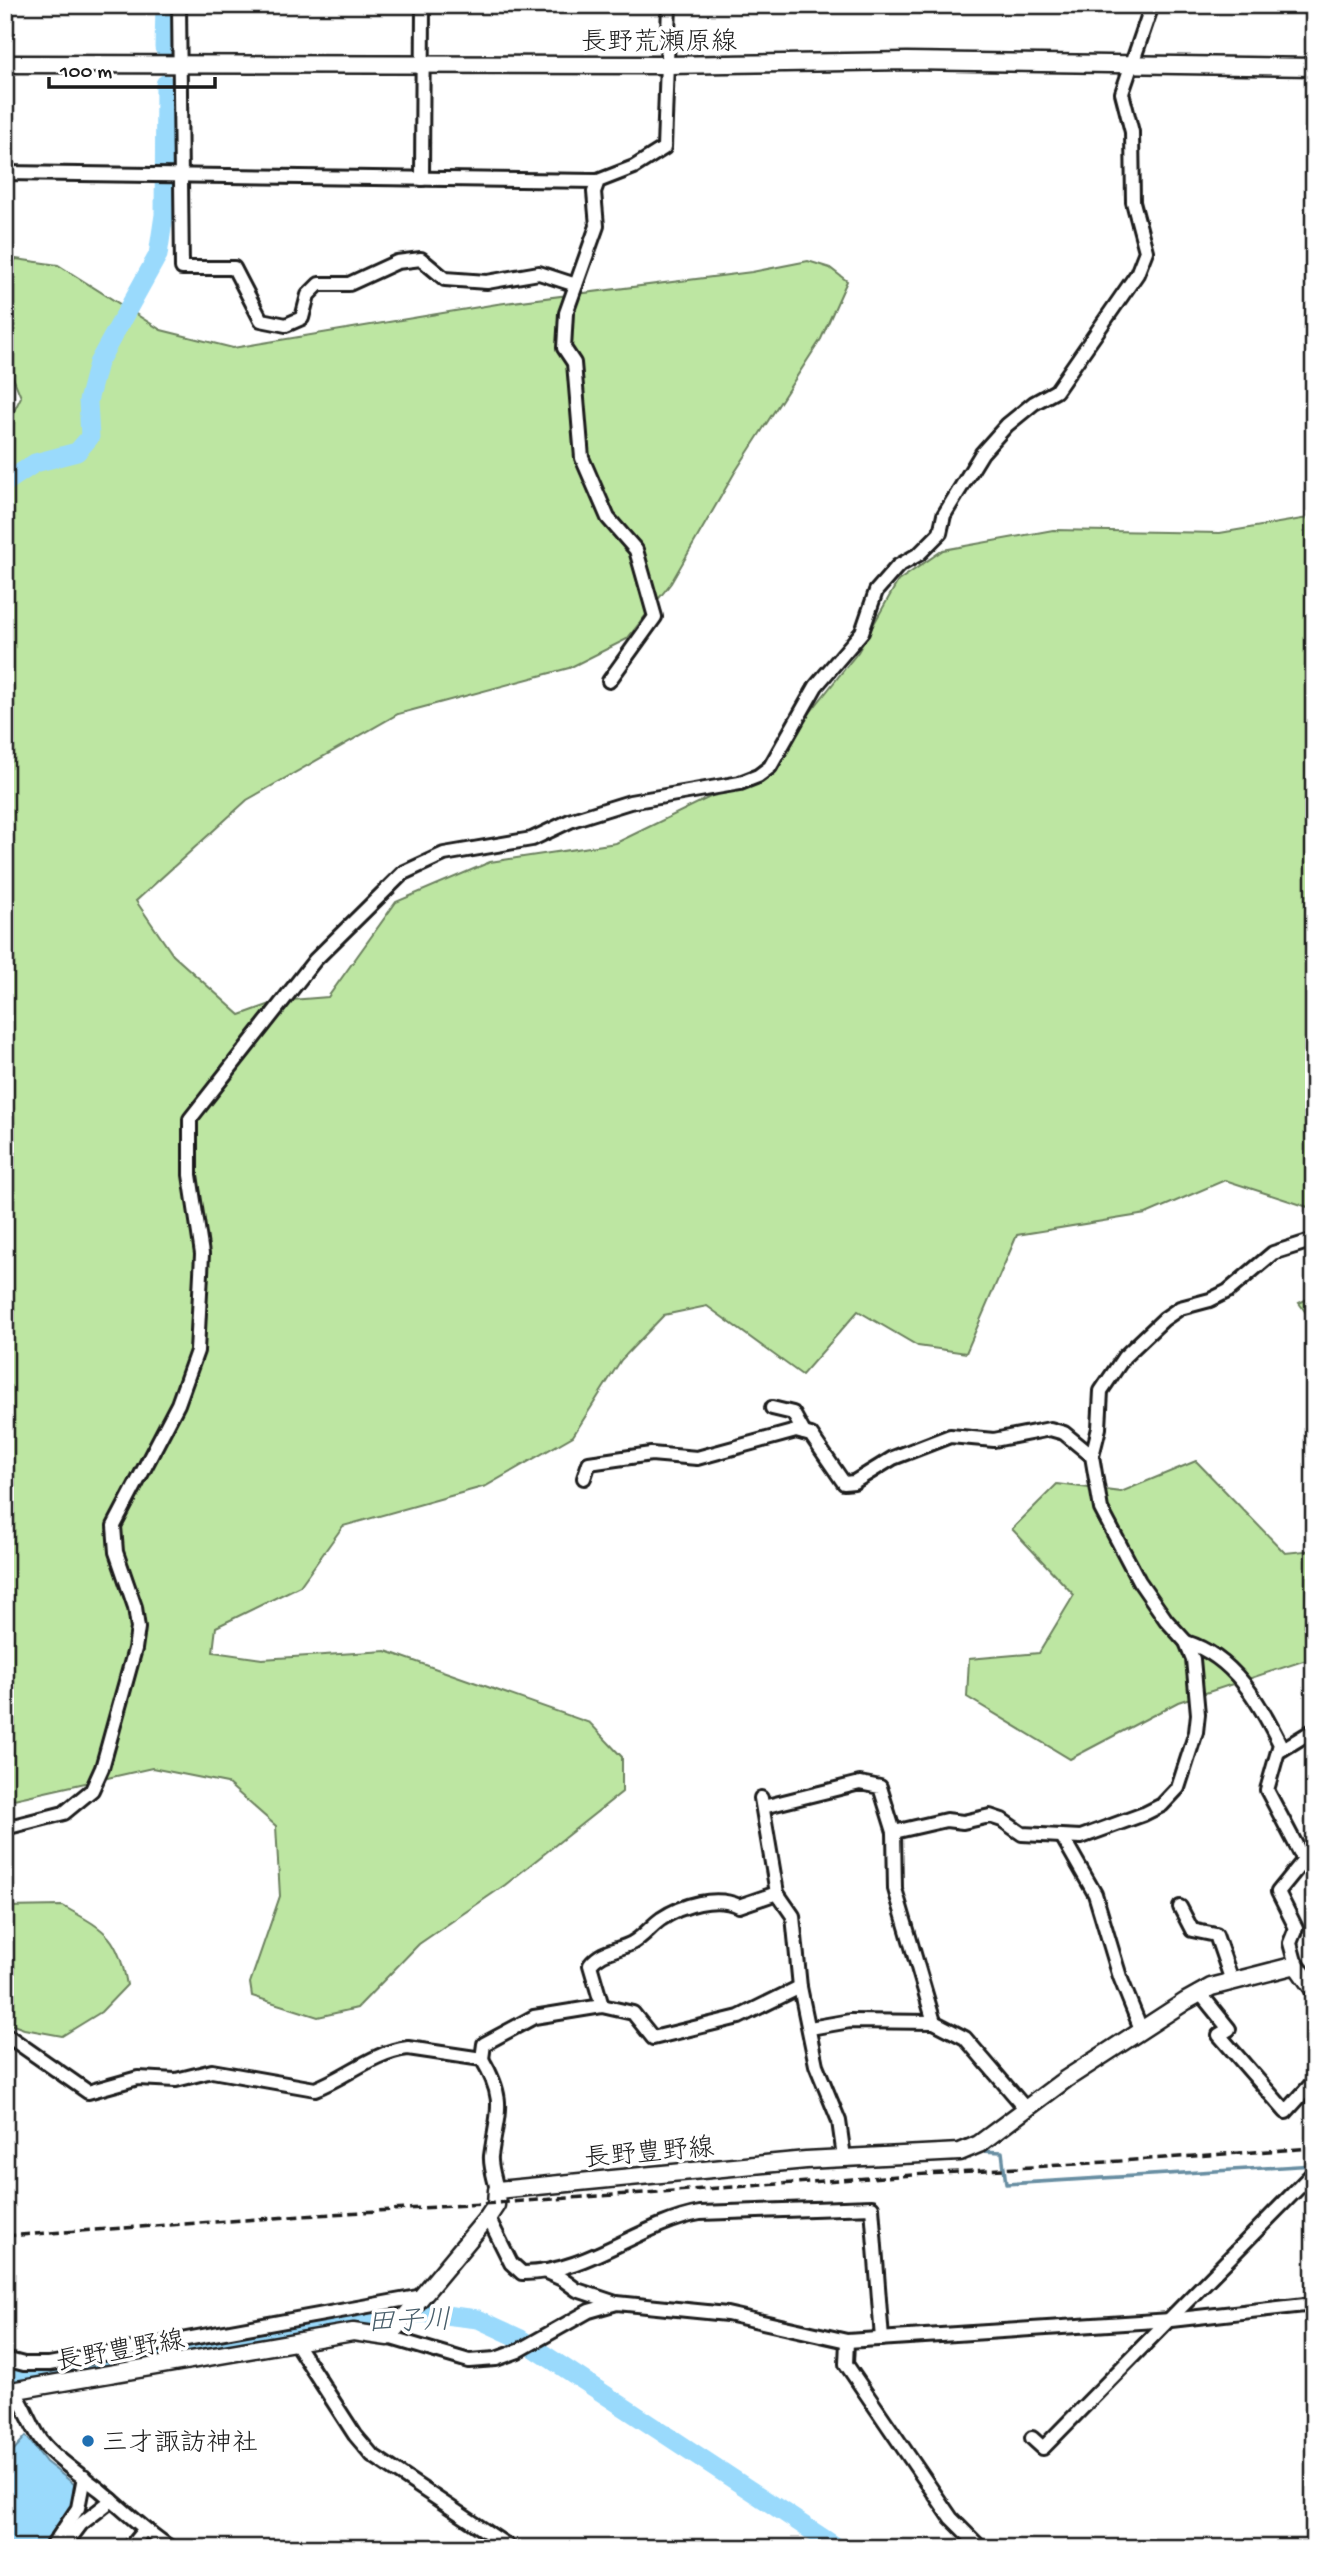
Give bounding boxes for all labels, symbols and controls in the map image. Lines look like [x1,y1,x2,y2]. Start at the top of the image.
street label: 長野荒瀬原線 [581,28,737,60]
scale bar [49,46,215,90]
text: 100 m [59,61,112,86]
street label: 長野豊野線 [583,2132,716,2177]
water label: 田子川 [367,2306,452,2341]
street label: 長野豊野線 [54,2325,187,2380]
place label: 三才諏訪神社 [102,2429,258,2461]
marker: 三才諏訪神社 [80,2433,96,2449]

